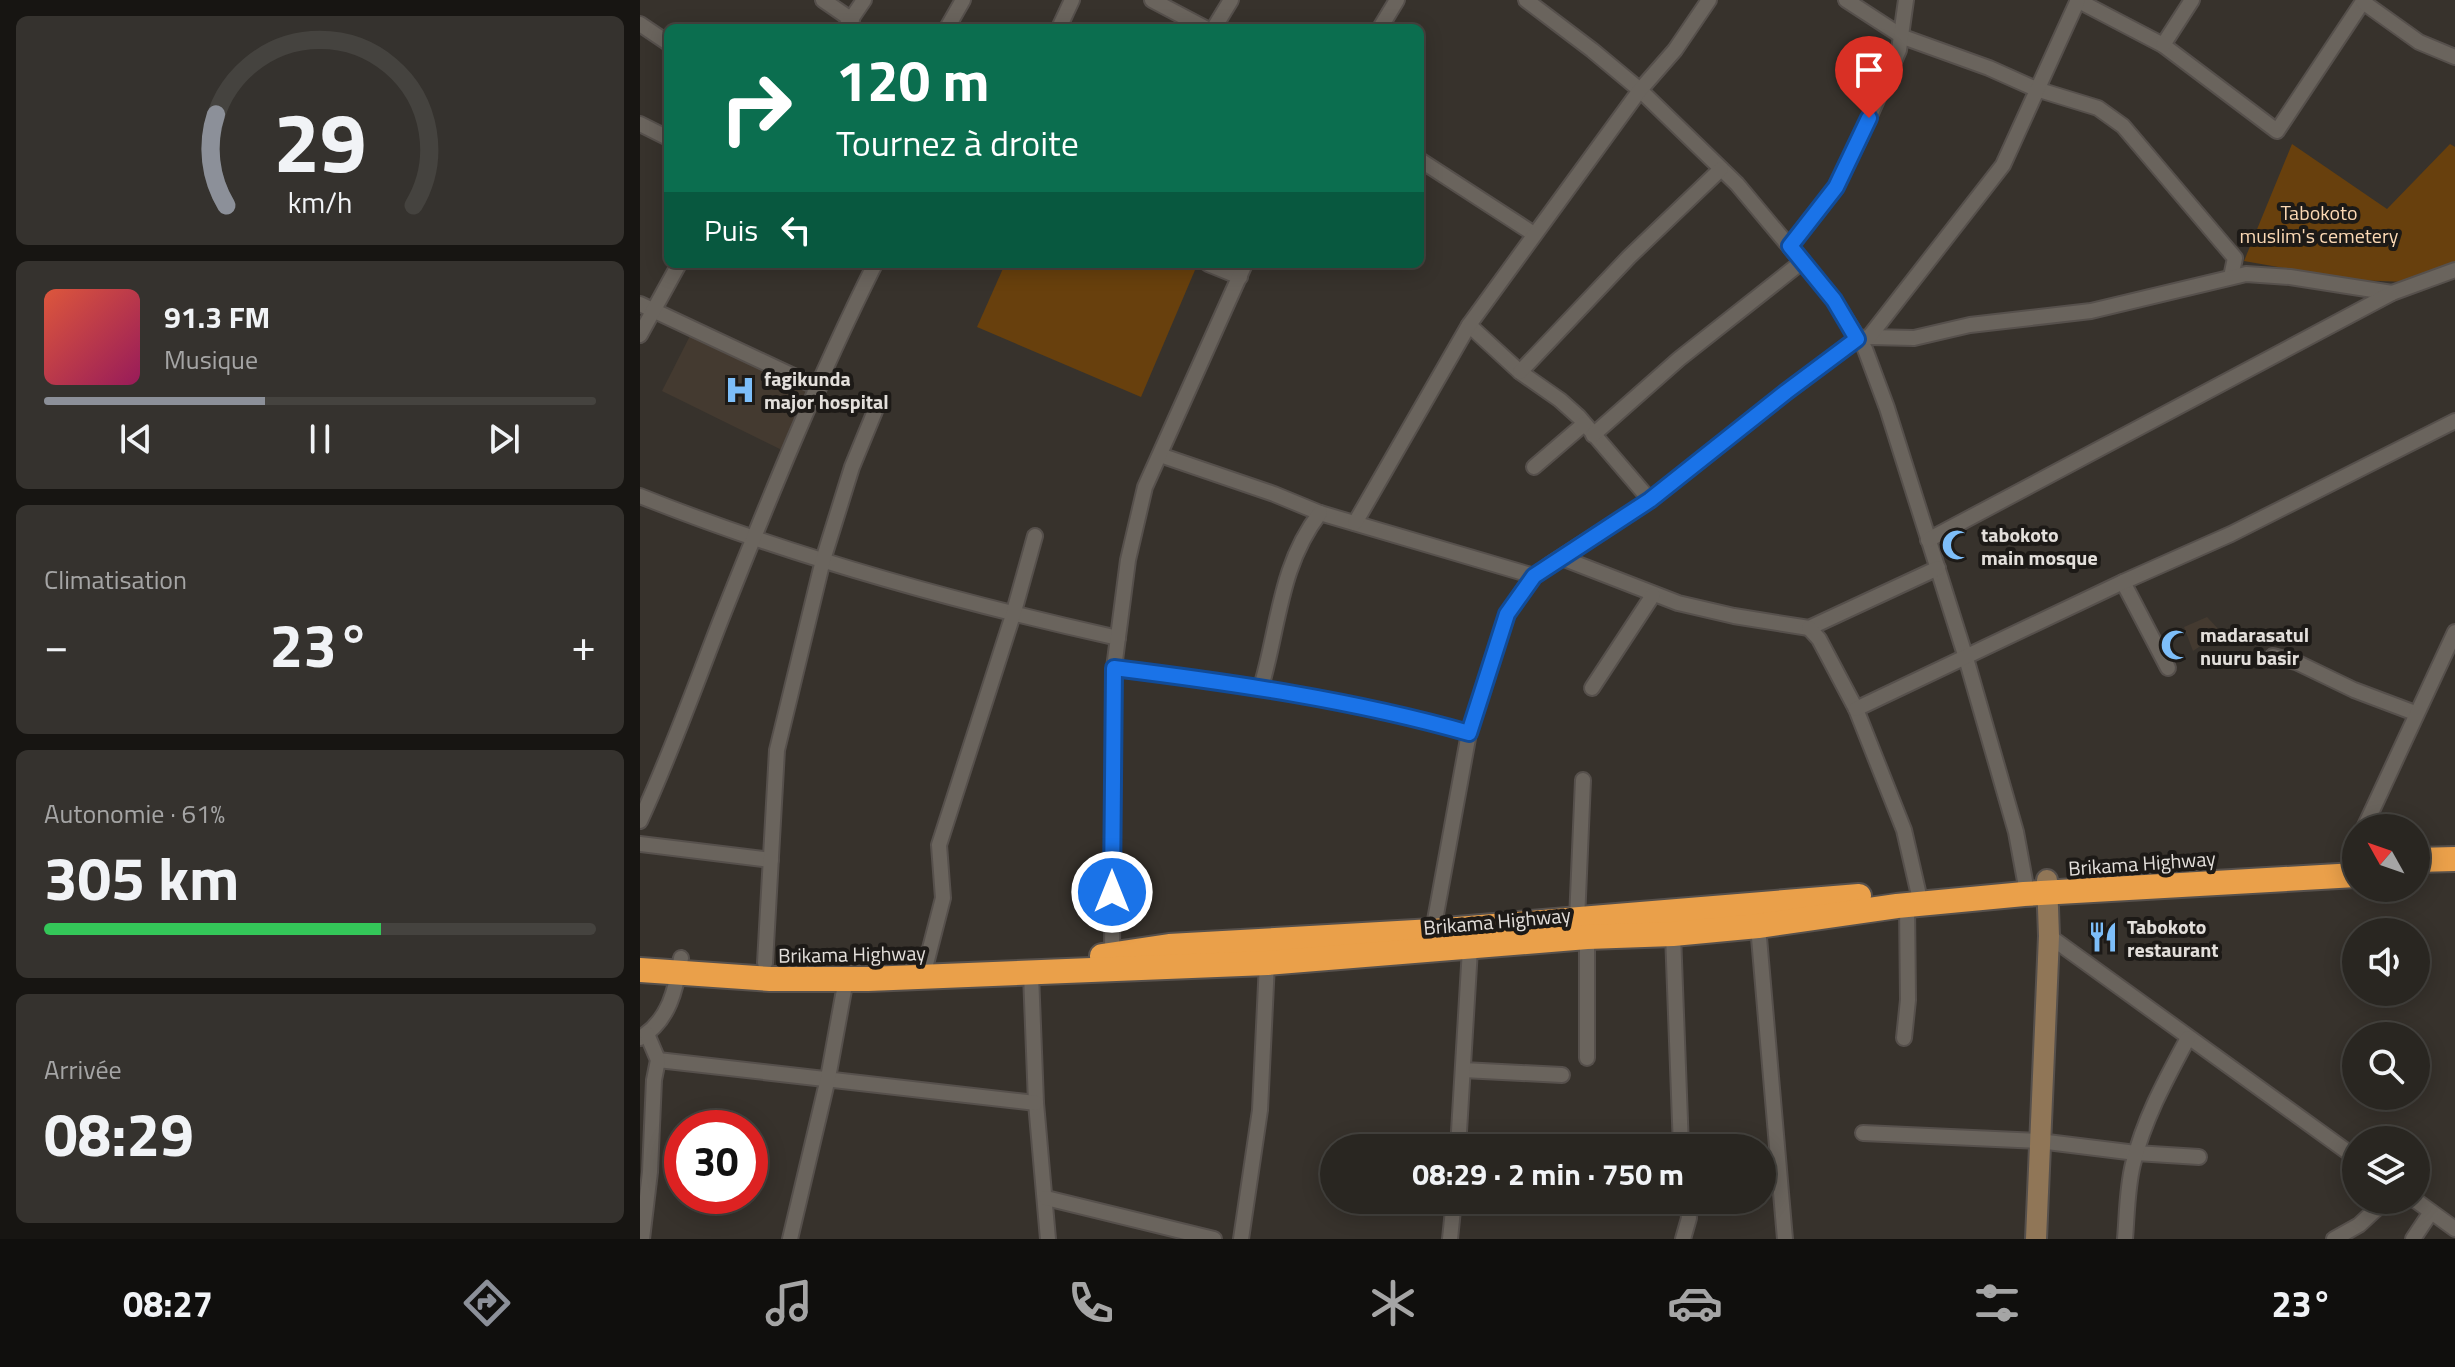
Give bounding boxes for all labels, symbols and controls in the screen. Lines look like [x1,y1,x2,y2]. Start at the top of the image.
pin [1835,36,1903,118]
text: 120 m [836,38,989,123]
icon: arrive [1847,48,1891,92]
icon: right [704,56,808,160]
text: 29 [273,78,367,204]
text: Tournez à droite [836,115,1079,170]
text: km/h [288,181,352,224]
park label: Tabokoto muslim's cemetery [2239,197,2399,251]
text: Puis [704,207,758,253]
icon: left [774,208,818,252]
text: 91.3 FM [164,294,270,340]
text: Musique [164,340,258,379]
place label: fagikunda major hospital [764,363,889,417]
hospital icon: fagikunda major hospital [723,373,757,407]
icon: previous [114,417,158,461]
icon: pause [298,417,342,461]
icon: next [482,417,526,461]
place label: tabokoto main mosque [1981,519,2098,573]
mosque icon: tabokoto main mosque [1940,528,1974,562]
text: Climatisation [44,560,187,599]
text: 23° [270,599,370,690]
text: − [44,611,69,678]
text: + [571,611,596,678]
place label: madarasatul nuuru basir [2200,619,2309,673]
mosque icon: madarasatul nuuru basir [2159,628,2193,662]
text: Autonomie · 61% [44,794,225,833]
north arrow [2342,814,2430,902]
map controls [2342,814,2430,1214]
text: 305 km [44,832,239,923]
street label: Brikama Highway [2067,842,2217,884]
position arrow [1070,850,1154,934]
street label: Brikama Highway [1422,899,1572,943]
place label: Tabokoto restaurant [2127,911,2219,965]
button: sound [2342,918,2430,1006]
restaurant icon: Tabokoto restaurant [2086,920,2120,954]
street label: Brikama Highway [778,937,927,971]
button: search [2342,1022,2430,1110]
text: Arrivée [44,1050,122,1089]
text: 08:29 [44,1088,194,1179]
speed limit sign: 30 [664,1110,768,1214]
button: layers [2342,1126,2430,1214]
text: 08:29 · 2 min · 750 m [1412,1151,1684,1197]
icon: directions [459,1275,515,1331]
icon: music [761,1275,817,1331]
icon: phone [1063,1275,1119,1331]
icon: climate [1365,1275,1421,1331]
icon: car [1667,1275,1723,1331]
icon: filters [1969,1275,2025,1331]
text: 08:27 [123,1276,213,1331]
text: 23° [2271,1276,2332,1331]

